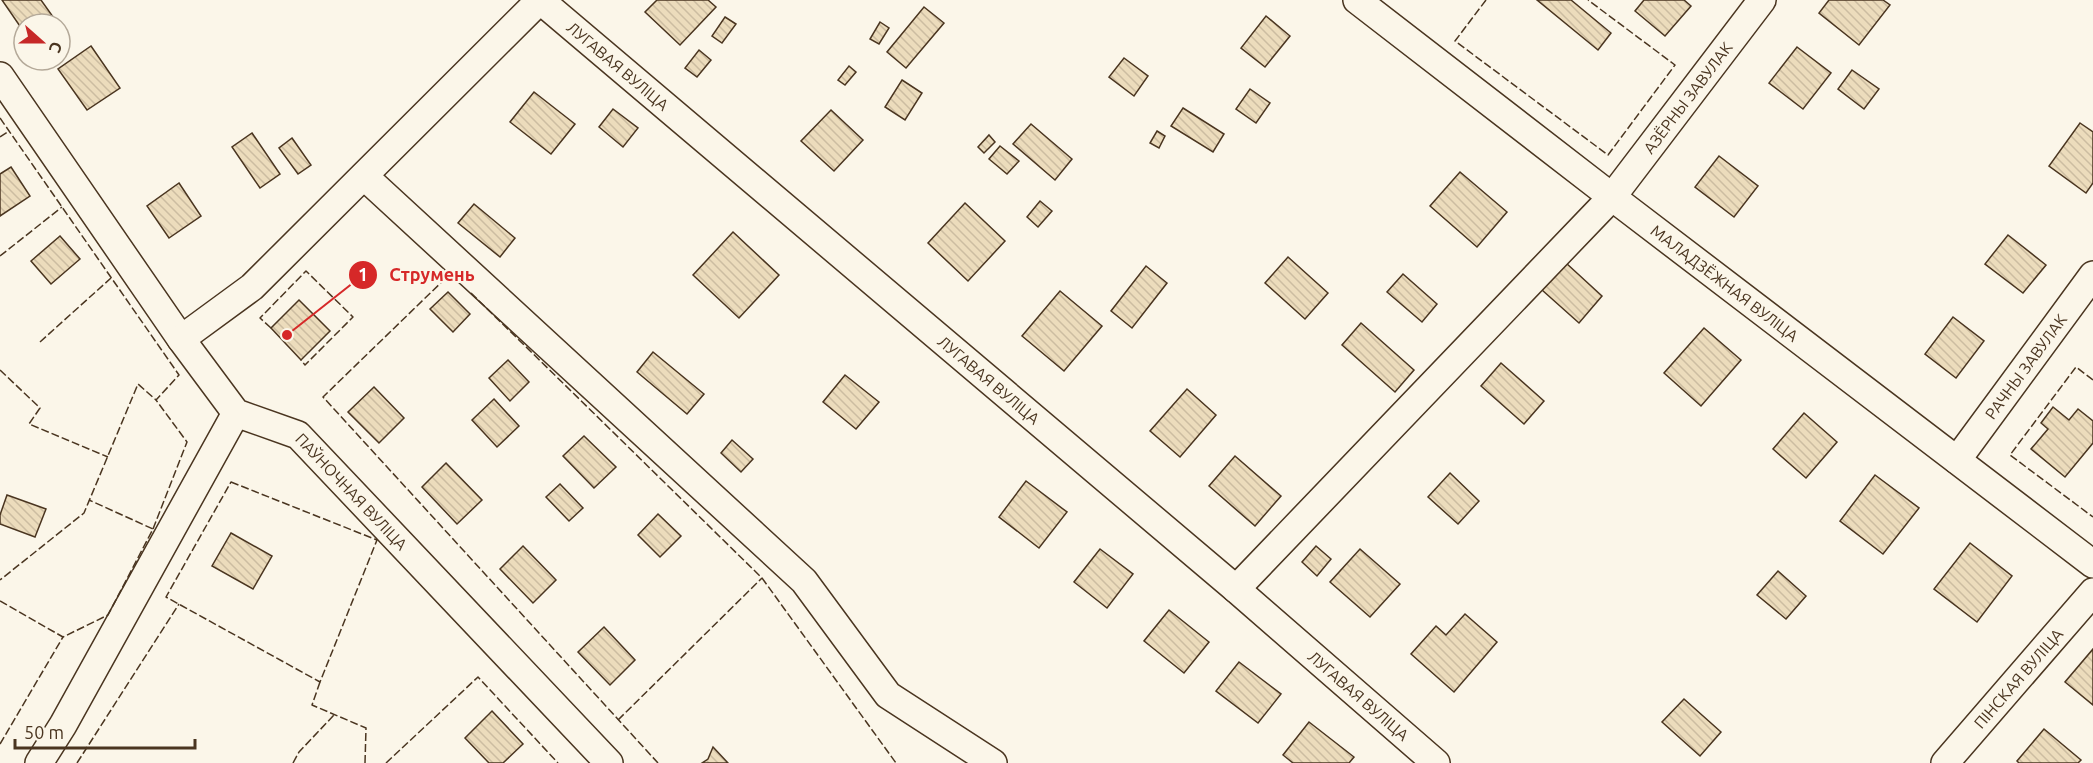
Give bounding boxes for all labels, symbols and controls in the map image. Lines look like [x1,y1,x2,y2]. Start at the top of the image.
north arrow [12,12,72,72]
street label: ЛУГАВАЯ ВУЛІЦА [563,18,673,114]
street label: АЗЁРНЫ ЗАВУЛАК [1640,38,1736,157]
text: С [46,39,66,55]
street label: МАЛАДЗЁЖНАЯ ВУЛІЦА [1648,221,1802,345]
callout: Струмень [348,257,487,293]
text: 1 [358,264,368,284]
text: Струмень [389,264,475,284]
street label: РАЧНЫ ЗАВУЛАК [1981,310,2070,422]
street label: ЛУГАВАЯ ВУЛІЦА [934,332,1044,428]
street label: ПАЎНОЧНАЯ ВУЛІЦА [292,429,411,554]
street label: ПІНСКАЯ ВУЛІЦА [1970,624,2067,732]
street label: ЛУГАВАЯ ВУЛІЦА [1304,647,1413,744]
scale bar [15,712,195,750]
text: 50 m [24,722,64,742]

